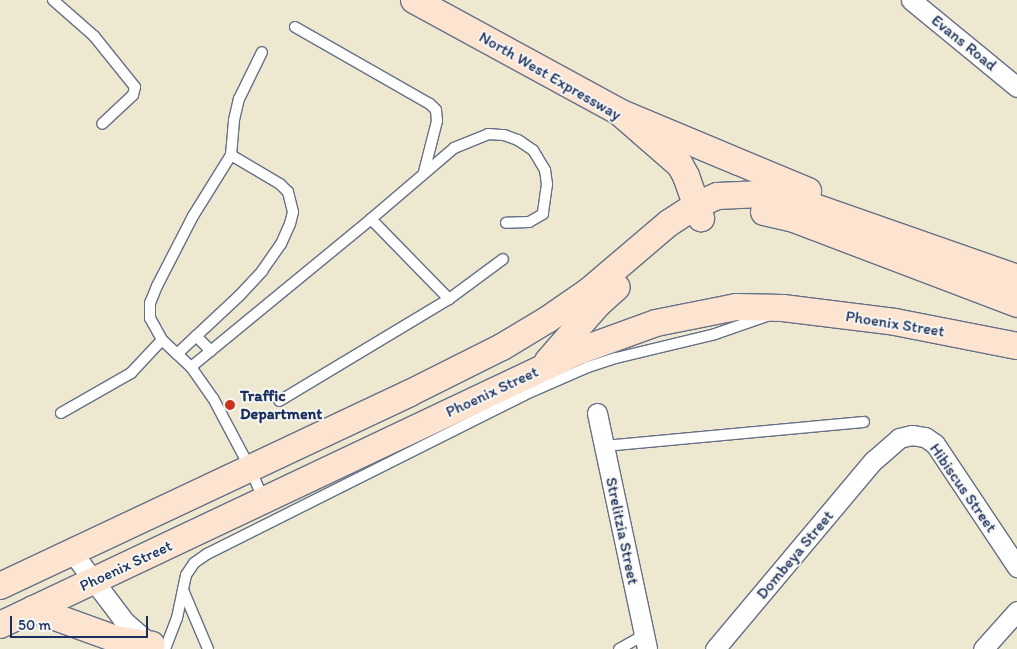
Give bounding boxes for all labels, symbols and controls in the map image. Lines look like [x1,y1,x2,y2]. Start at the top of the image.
street label: Evans Road [928,11,1000,75]
street label: North West Expressway [476,28,624,124]
street label: Phoenix Street [844,307,946,341]
street label: Phoenix Street [443,362,541,422]
place label: Traffic Department [240,386,322,424]
marker: Traffic Department [224,399,236,411]
street label: Hibiscus Street [925,440,1001,536]
street label: Strelitzia Street [601,476,643,586]
street label: Dombeya Street [752,507,838,603]
street label: Phoenix Street [77,536,175,596]
scale bar [12,606,150,638]
text: 50 m [18,616,51,634]

